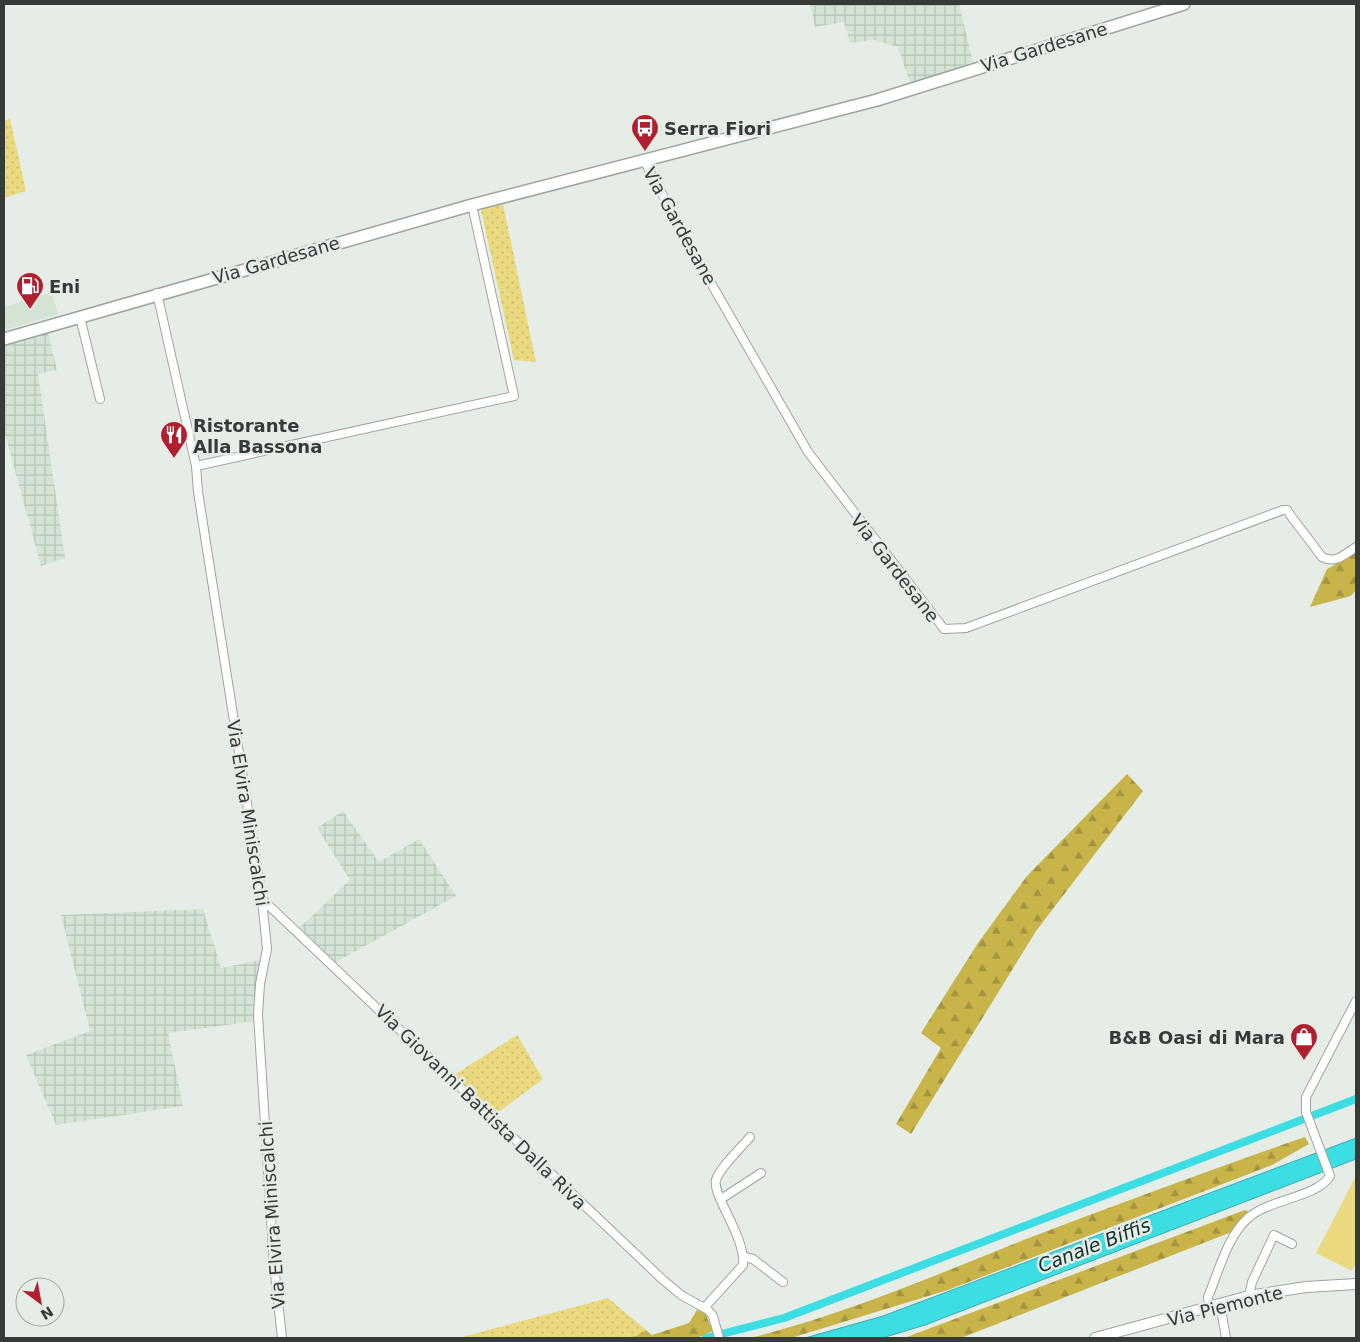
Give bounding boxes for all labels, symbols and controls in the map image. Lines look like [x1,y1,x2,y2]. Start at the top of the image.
street label: Via Gardesane [978,18,1110,76]
bus stop icon: Serra Fiori [630,113,660,152]
place label: Serra Fiori [664,118,771,139]
street label: Via Gardesane [639,164,721,288]
street label: Via Gardesane [210,232,342,288]
fuel station icon: Eni [15,271,45,310]
place label: Eni [49,276,80,297]
place label: Ristorante Alla Bassona [193,415,322,457]
restaurant icon: Ristorante Alla Bassona [159,420,189,459]
street label: Via Gardesane [846,510,944,626]
street label: Via Elvira Miniscalchi [223,718,273,908]
street label: Via Giovanni Battista Dalla Riva [371,1000,591,1214]
shop icon: B&B Oasi di Mara [1289,1022,1319,1061]
place label: B&B Oasi di Mara [1109,1027,1285,1048]
street label: Via Elvira Miniscalchi [255,1120,289,1310]
water label: Canale Biffis [1035,1213,1153,1277]
north arrow [15,1277,65,1327]
street label: Via Piemonte [1165,1282,1285,1330]
text: N [38,1303,56,1323]

